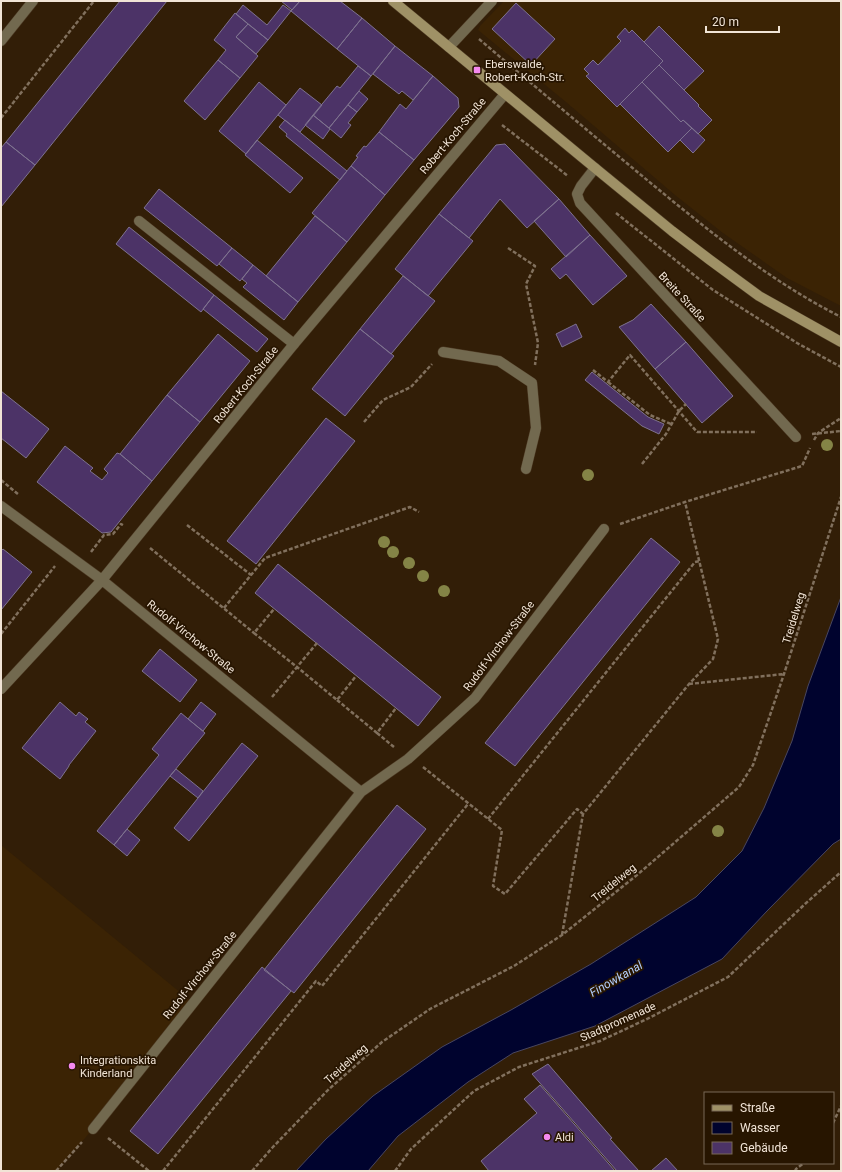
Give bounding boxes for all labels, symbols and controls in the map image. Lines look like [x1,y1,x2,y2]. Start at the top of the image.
scale bar [706,8,779,34]
text: 20 m [712,15,739,29]
place label: Eberswalde, Robert-Koch-Str. [485,58,565,84]
marker: Eberswalde, Robert-Koch-Str. [472,65,482,75]
street label: Robert-Koch-Straße [417,95,489,177]
street label: Breite Straße [656,269,708,325]
street label: Robert-Koch-Straße [211,344,281,426]
street label: Treidelweg [780,591,808,645]
street label: Rudolf-Virchow-Straße [144,597,238,677]
street label: Rudolf-Virchow-Straße [461,598,537,694]
street label: Treidelweg [589,861,639,905]
street label: Rudolf-Virchow-Straße [160,928,240,1022]
water label: Finowkanal [587,958,645,1000]
street label: Stadtpromenade [578,999,658,1045]
street label: Treidelweg [322,1041,370,1087]
place label: Integrationskita Kinderland [80,1054,156,1080]
marker: Integrationskita Kinderland [67,1061,77,1071]
legend [704,1092,834,1164]
text: Straße [740,1101,775,1115]
text: Wasser [740,1121,780,1135]
place label: Aldi [555,1131,574,1144]
marker: Aldi [542,1132,552,1142]
text: Gebäude [740,1141,788,1155]

